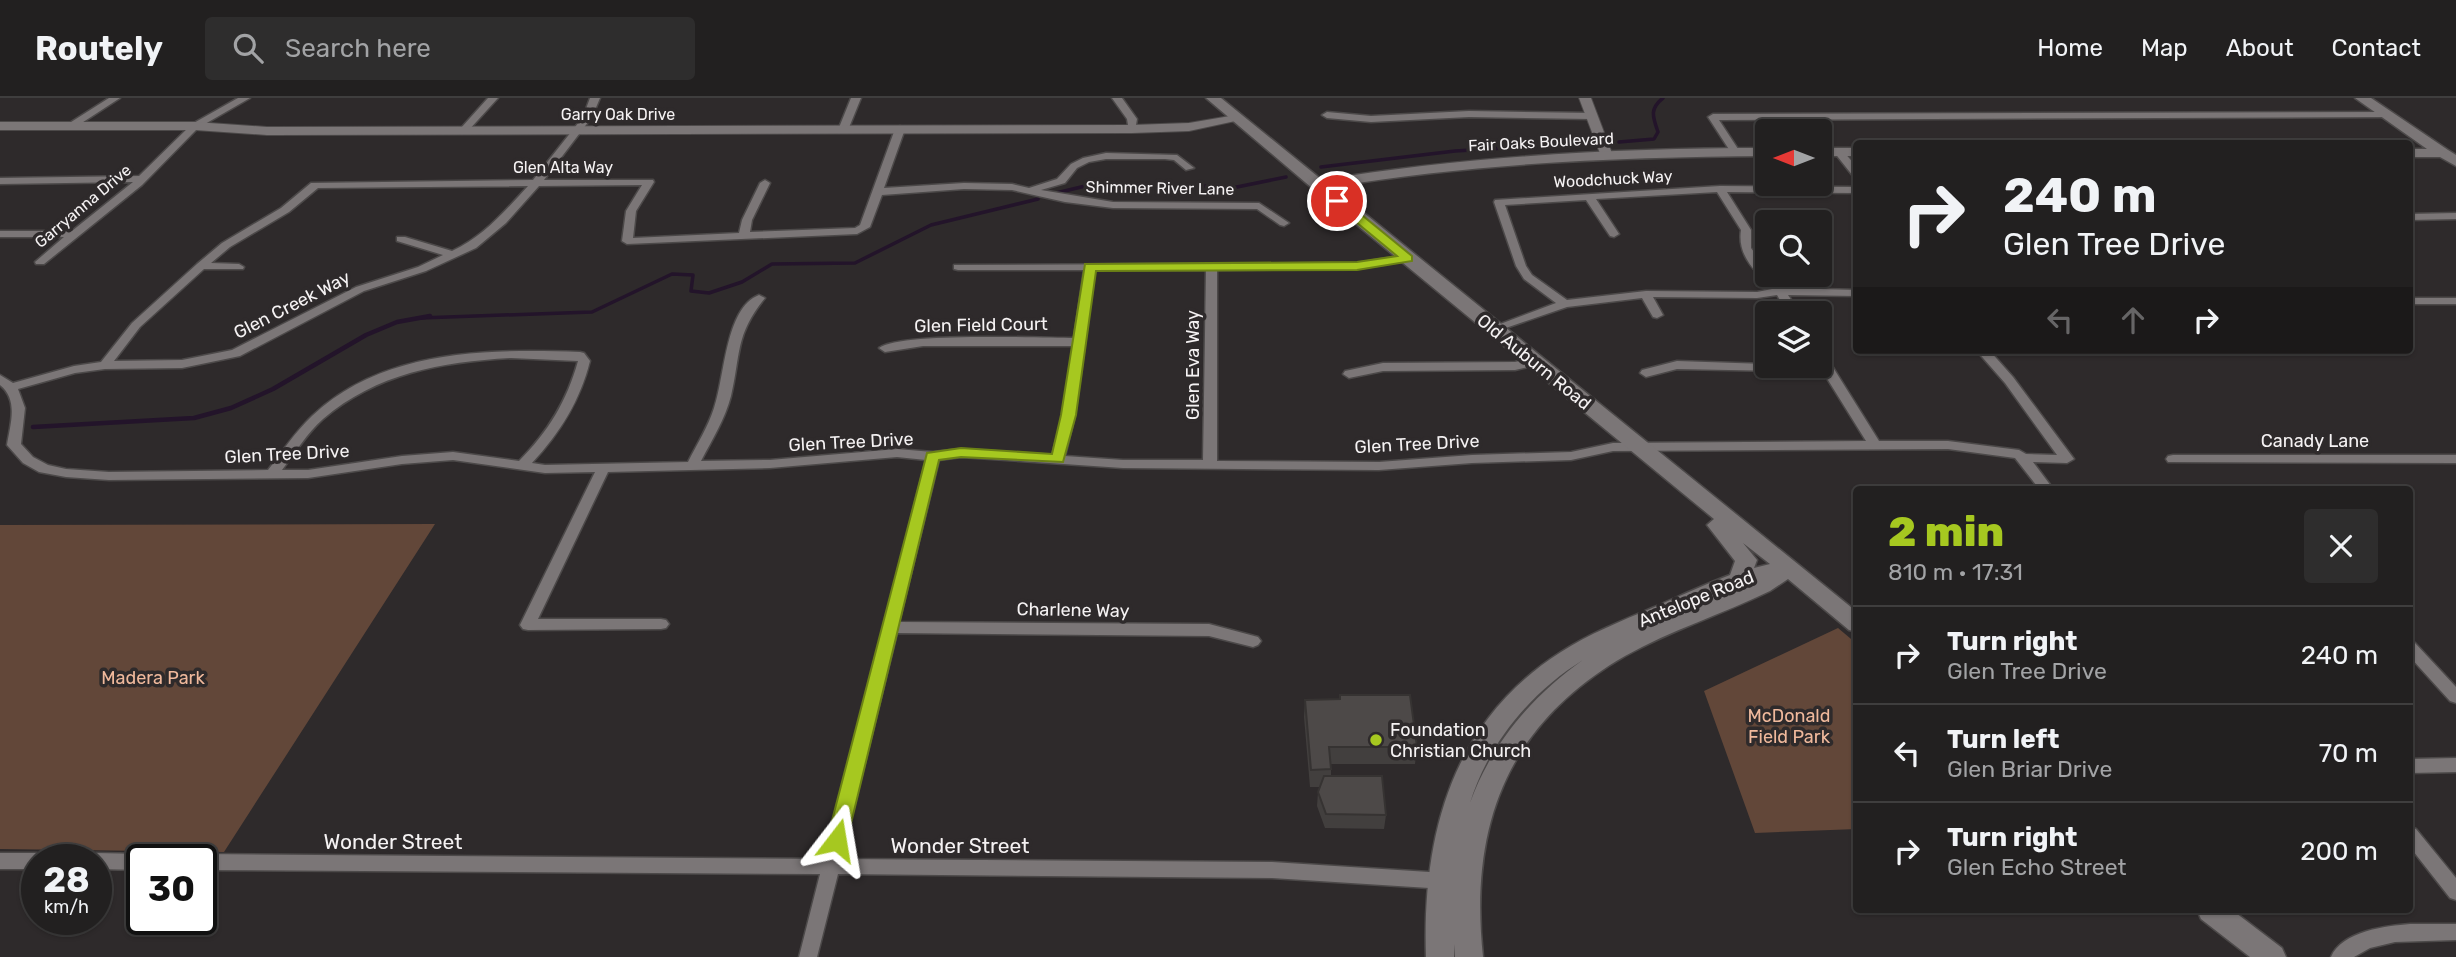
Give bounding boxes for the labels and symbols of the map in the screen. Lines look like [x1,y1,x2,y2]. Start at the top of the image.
street label: Garry Oak Drive [561,105,675,124]
north arrow [1755,119,1832,196]
street label: Fair Oaks Boulevard [1468,129,1614,155]
street label: Glen Alta Way [513,158,613,177]
street label: Garryanna Drive [31,160,135,252]
street label: Woodchuck Way [1553,166,1673,192]
pin [1307,171,1367,231]
street label: Shimmer River Lane [1086,177,1234,199]
street label: Glen Creek Way [230,266,354,344]
street label: Old Auburn Road [1473,309,1595,415]
street label: Glen Eva Way [1182,310,1204,420]
street label: Glen Field Court [914,313,1048,337]
street label: Glen Tree Drive [788,428,914,456]
street label: Glen Tree Drive [1354,430,1480,458]
street label: Canady Lane [2261,430,2369,452]
street label: Glen Tree Drive [224,440,350,468]
street label: Antelope Road [1635,566,1757,632]
street label: Charlene Way [1016,598,1130,622]
park label: Madera Park [101,667,205,689]
park label: McDonald Field Park [1748,705,1831,748]
place label: Foundation Christian Church [1390,719,1531,762]
marker: Foundation Christian Church [1368,732,1384,748]
position arrow [800,803,874,877]
street label: Wonder Street [324,829,462,854]
street label: Wonder Street [891,833,1029,858]
speed limit sign: 30 [126,844,217,935]

